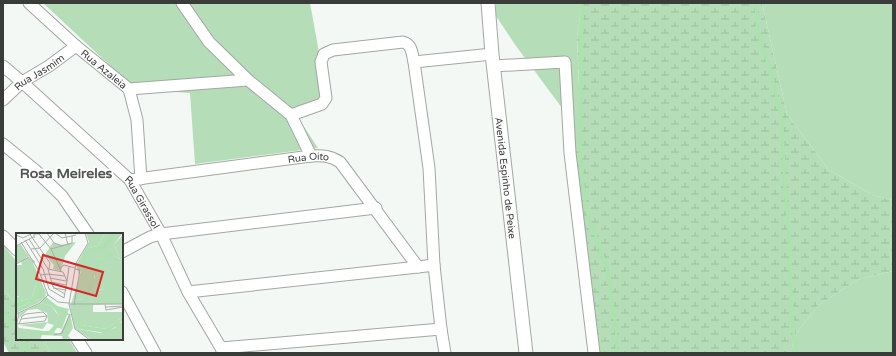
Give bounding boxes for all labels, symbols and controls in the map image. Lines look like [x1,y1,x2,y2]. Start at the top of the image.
street label: Rua Azaleia [78,47,129,92]
street label: Rua Jasmim [12,52,67,93]
street label: Avenida Espinho de Peixe [492,117,518,240]
street label: Rua Oito [287,151,330,166]
district label: Rosa Meireles [20,165,113,182]
street label: Rua Girassol [122,173,162,231]
inset map [16,233,123,340]

